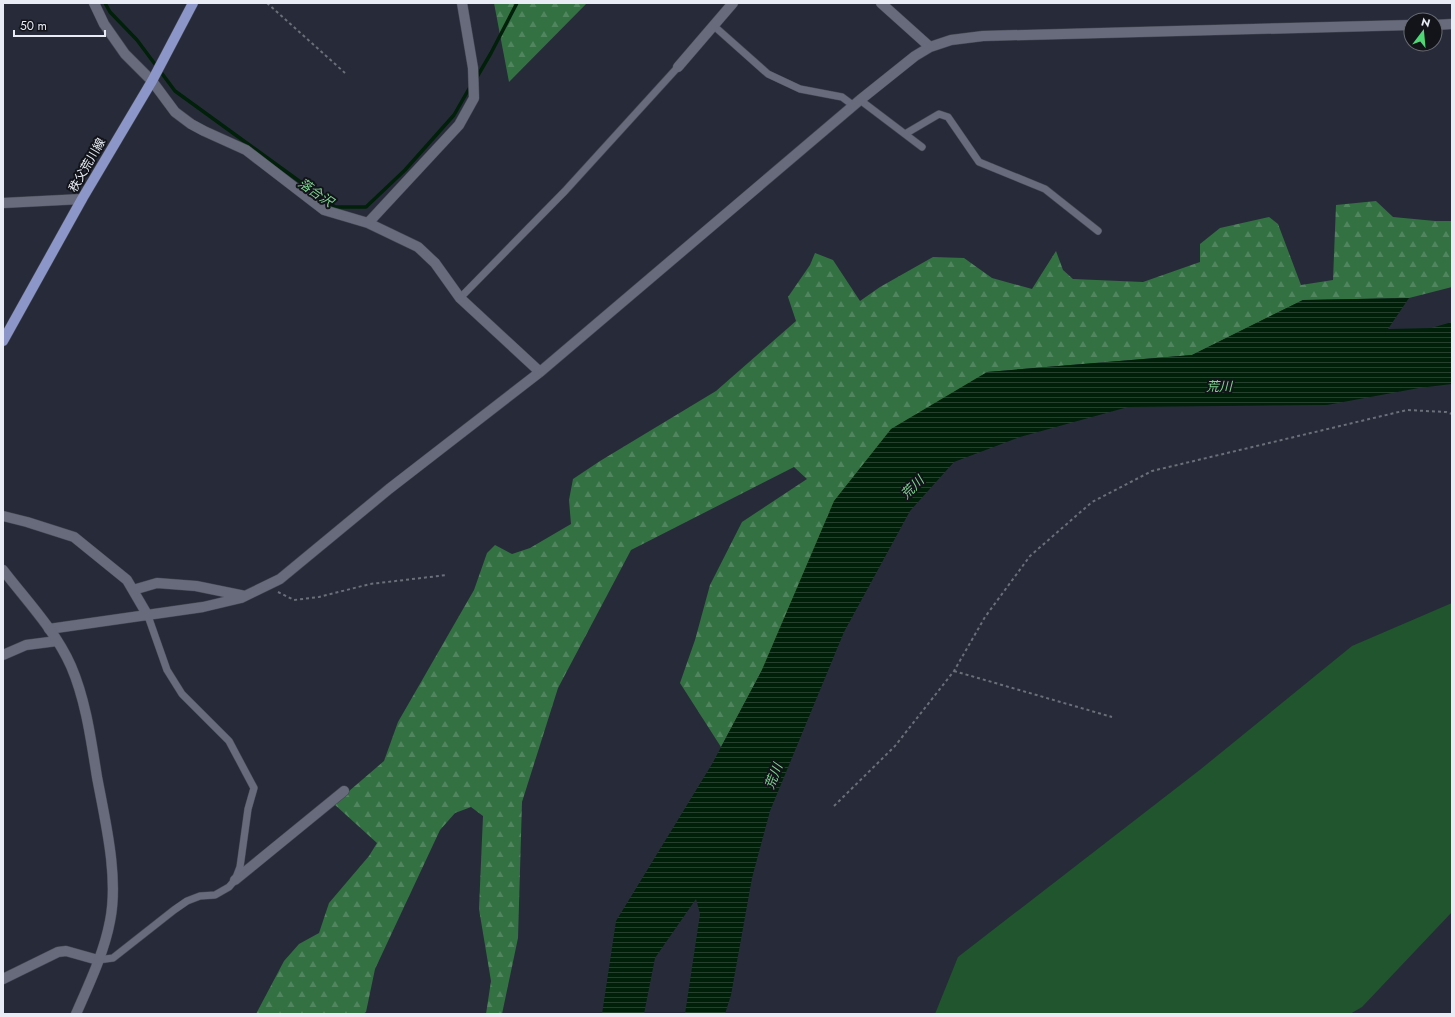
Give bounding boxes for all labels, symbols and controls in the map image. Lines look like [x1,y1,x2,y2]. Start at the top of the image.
scale bar [14,12,105,38]
north arrow [1403,12,1443,52]
text: N [1419,13,1432,31]
text: 50 m [20,17,47,35]
street label: 秩父荒川線 [64,135,110,195]
water label: 落合沢 [294,173,339,213]
water label: 荒川 [1206,377,1234,396]
water label: 荒川 [896,470,930,503]
water label: 荒川 [760,759,788,792]

